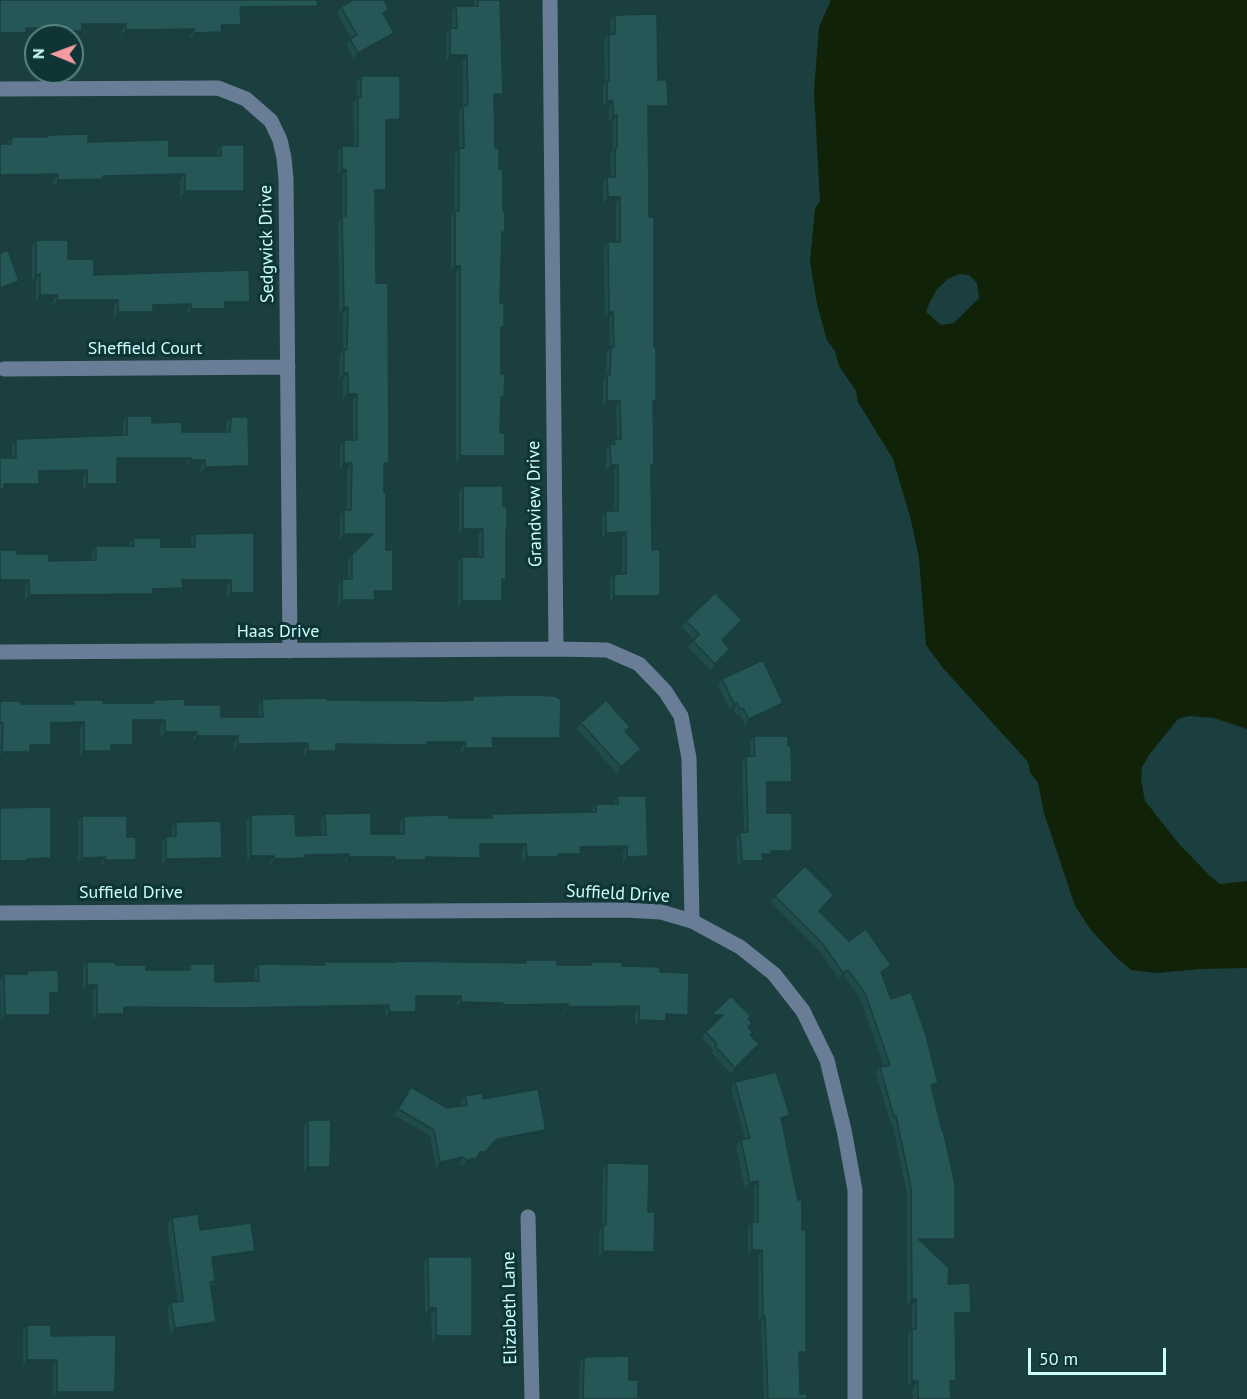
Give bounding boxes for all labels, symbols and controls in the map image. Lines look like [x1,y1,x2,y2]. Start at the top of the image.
north arrow [24,24,84,84]
text: N [28,48,48,59]
street label: Sedgwick Drive [255,185,279,303]
street label: Sheffield Court [88,338,202,360]
street label: Grandview Drive [523,441,547,567]
street label: Haas Drive [237,621,319,643]
street label: Suffield Drive [566,880,670,908]
street label: Suffield Drive [79,882,183,904]
street label: Elizabeth Lane [498,1251,522,1365]
scale bar [1031,1336,1169,1374]
text: 50 m [1039,1347,1078,1370]

